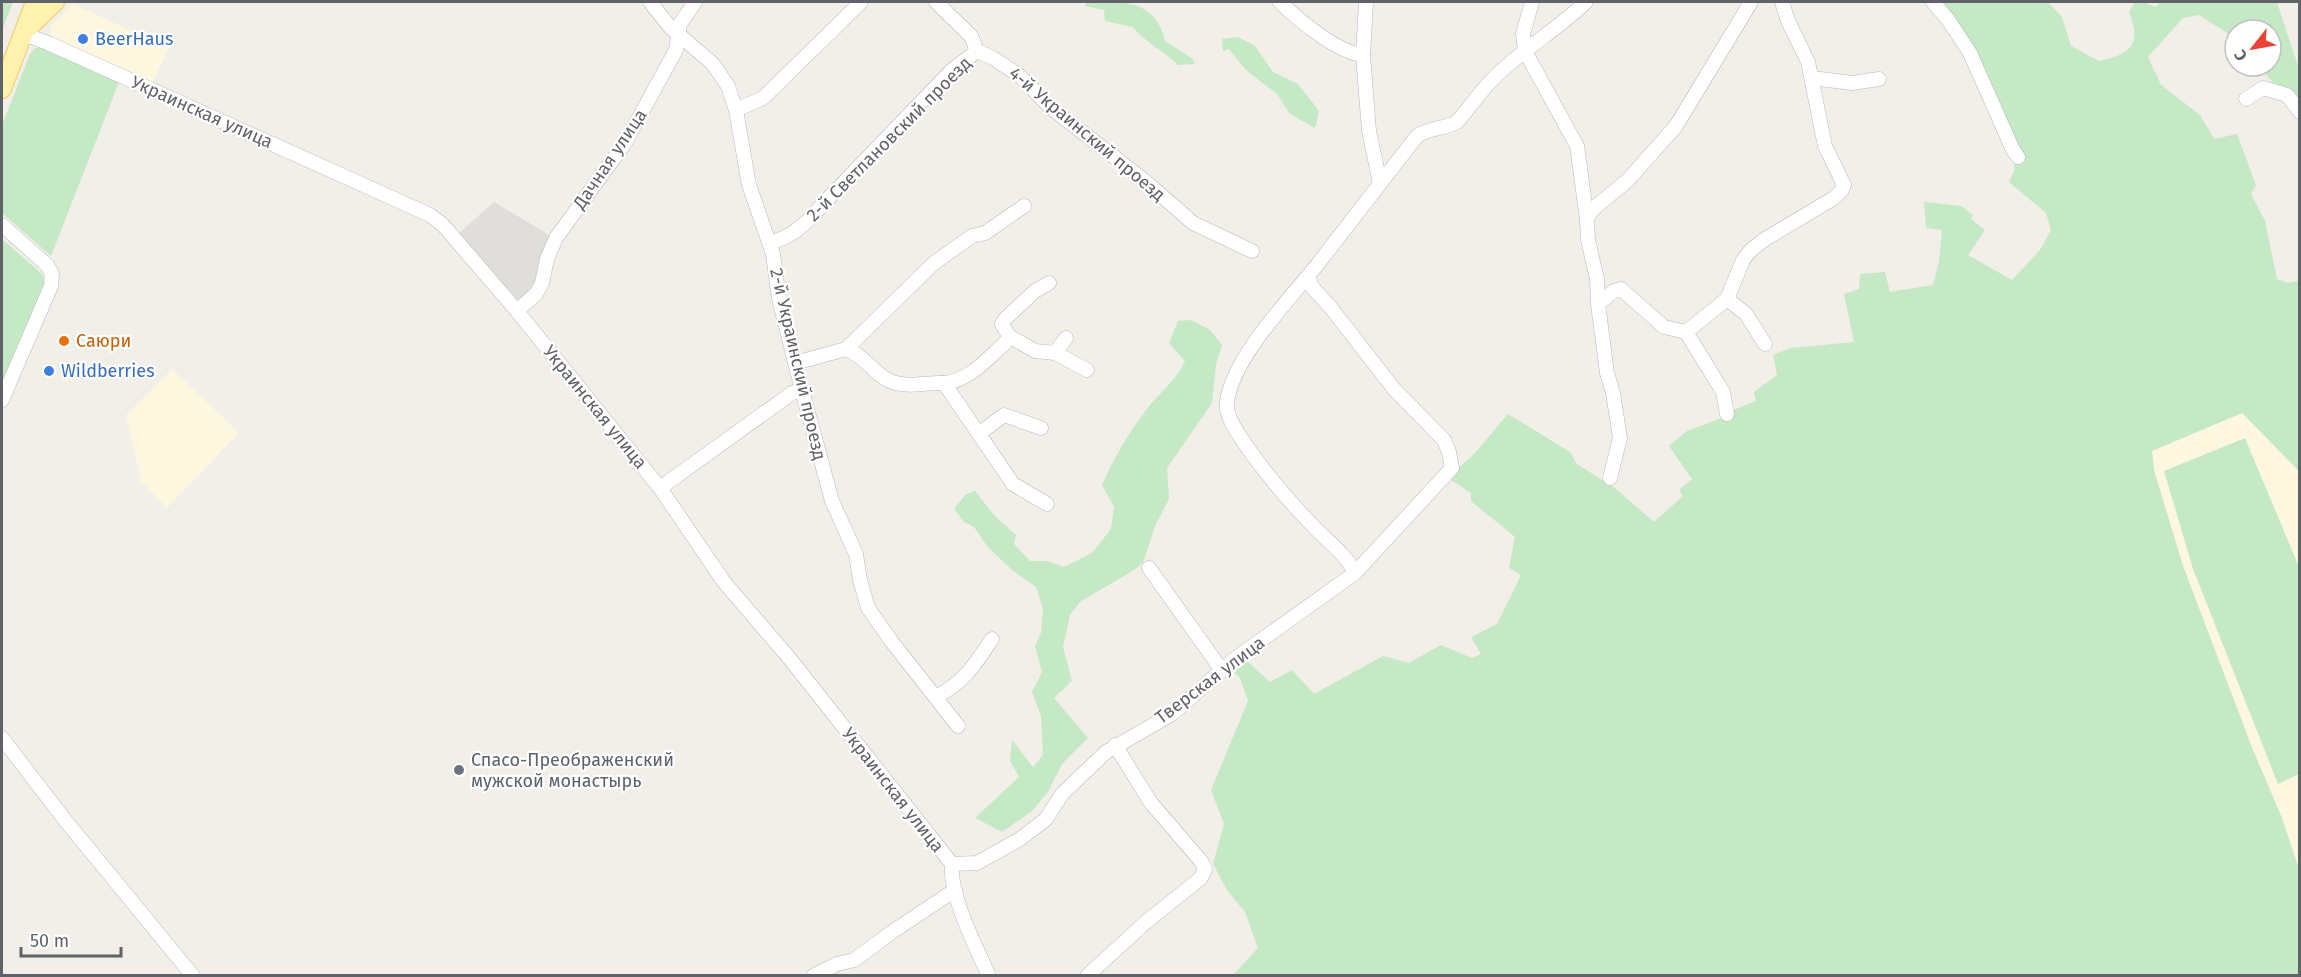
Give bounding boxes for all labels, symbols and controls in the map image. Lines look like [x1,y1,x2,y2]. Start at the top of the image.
north arrow [2223,18,2283,78]
place label: BeerHaus [95,28,173,50]
marker: BeerHaus [76,32,90,46]
text: С [2230,46,2251,64]
street label: 2-й Светлановский проезд [802,52,976,226]
street label: 4-й Украинский проезд [1004,62,1170,206]
street label: Украинская улица [128,71,276,153]
street label: Дачная улица [568,105,652,214]
street label: 2-й Украинский проезд [765,266,831,462]
place label: Саюри [76,330,131,352]
marker: Саюри [57,334,71,348]
street label: Украинская улица [538,341,652,473]
place label: Wildberries [61,360,155,382]
marker: Wildberries [42,364,56,378]
street label: Тверская улица [1151,632,1269,728]
street label: Украинская улица [837,723,949,857]
place label: Спасо-Преображенский мужской монастырь [471,749,674,792]
marker: Спасо-Преображенский мужской монастырь [452,763,466,777]
scale bar [21,920,122,958]
text: 50 m [30,930,69,952]

